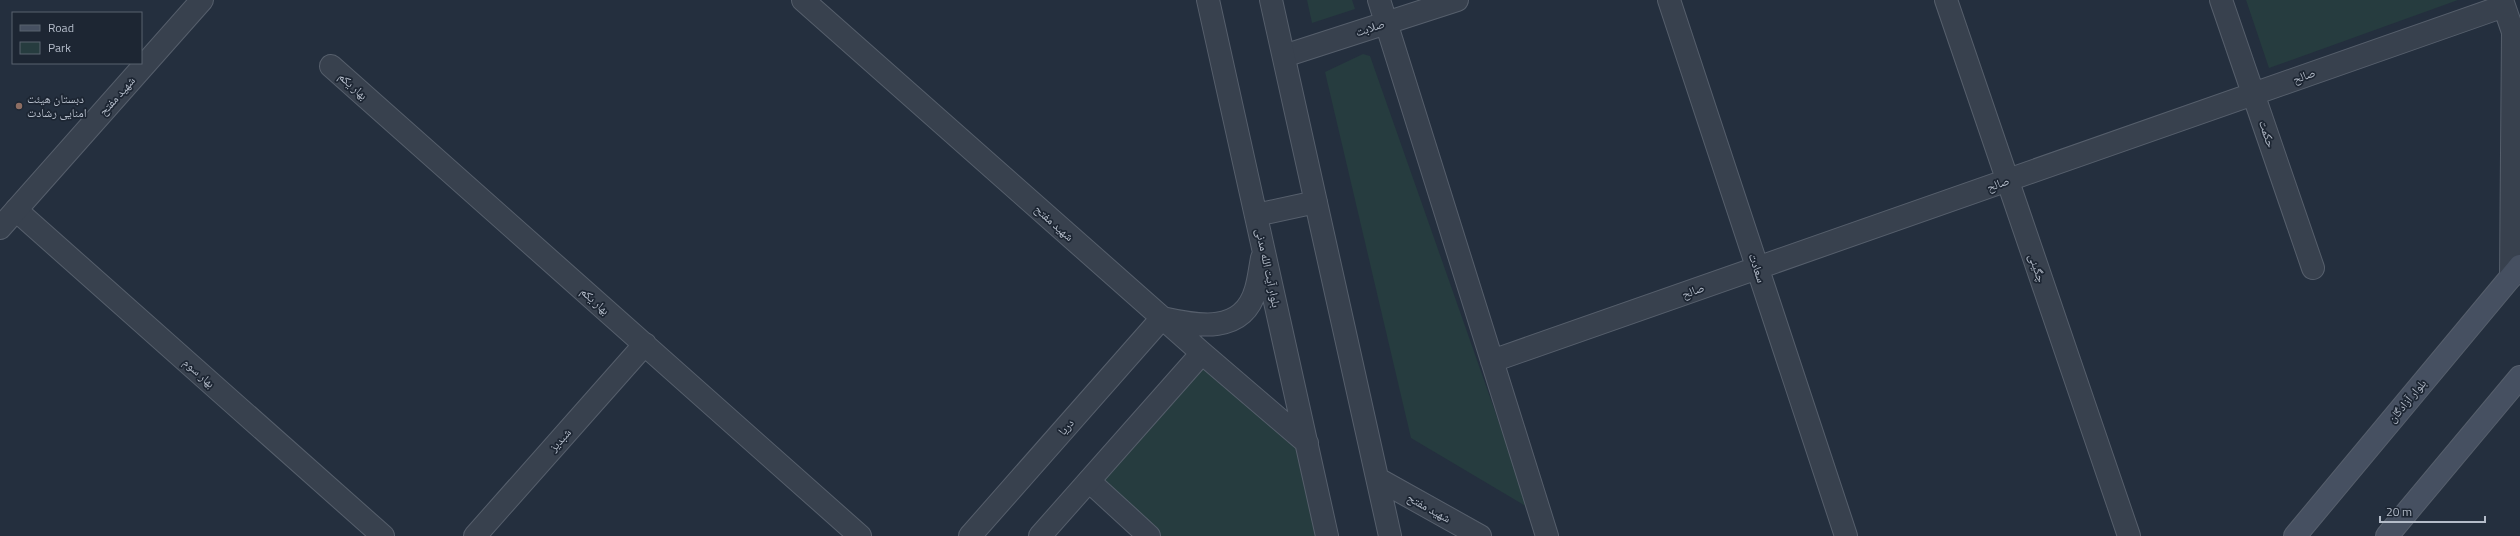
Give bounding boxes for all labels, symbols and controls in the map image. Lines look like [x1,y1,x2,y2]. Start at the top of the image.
legend [12,12,142,64]
street label: صلابت [1353,14,1387,41]
text: Road [48,18,74,37]
text: Park [48,38,71,57]
street label: صالح [2290,63,2318,88]
street label: بهار یکم [334,67,372,104]
street label: شهید مفتح [94,72,140,120]
place label: دبستان هیئت امنایی رشادت [27,89,87,122]
marker: دبستان هیئت امنایی رشادت [14,101,24,111]
street label: حکمت [2254,118,2281,150]
street label: صالح [1984,171,2012,196]
street label: شهید مفتح [1030,200,1078,246]
street label: بلوار آیت الله مدنی [1251,227,1286,309]
street label: سعادت [1744,251,1771,285]
street label: چگینی [2024,251,2051,285]
street label: صالح [1679,278,1707,303]
street label: بهار یکم [576,282,614,319]
street label: بهار سوم [179,353,220,392]
street label: بلوار آزادگان [2383,375,2431,427]
street label: دریا [1053,414,1078,439]
street label: شبدیز [543,424,575,456]
street label: شهید مفتح [1404,488,1455,527]
scale bar [2380,498,2485,524]
text: 20 m [2386,502,2412,521]

